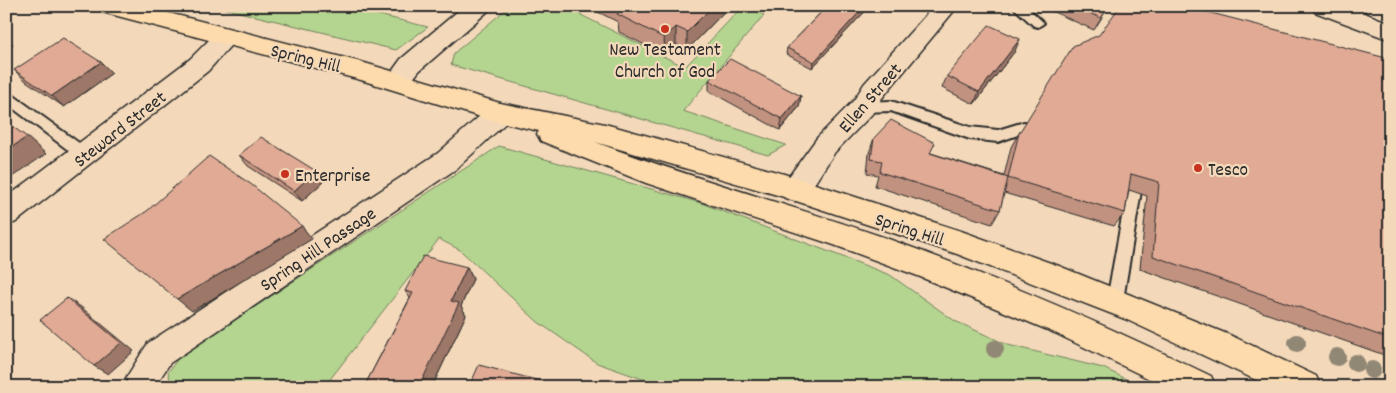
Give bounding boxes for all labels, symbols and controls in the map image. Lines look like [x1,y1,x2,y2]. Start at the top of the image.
marker: New Testament Church of God [659,23,671,35]
place label: New Testament Church of God [609,38,721,87]
street label: Spring Hill [267,39,343,82]
street label: Ellen Street [833,58,910,140]
street label: Steward Street [69,86,173,176]
place label: Tesco [1208,158,1248,185]
marker: Tesco [1192,162,1204,174]
place label: Enterprise [295,164,370,191]
marker: Enterprise [279,168,291,180]
street label: Spring Hill Passage [256,202,382,300]
street label: Spring Hill [871,207,947,255]

